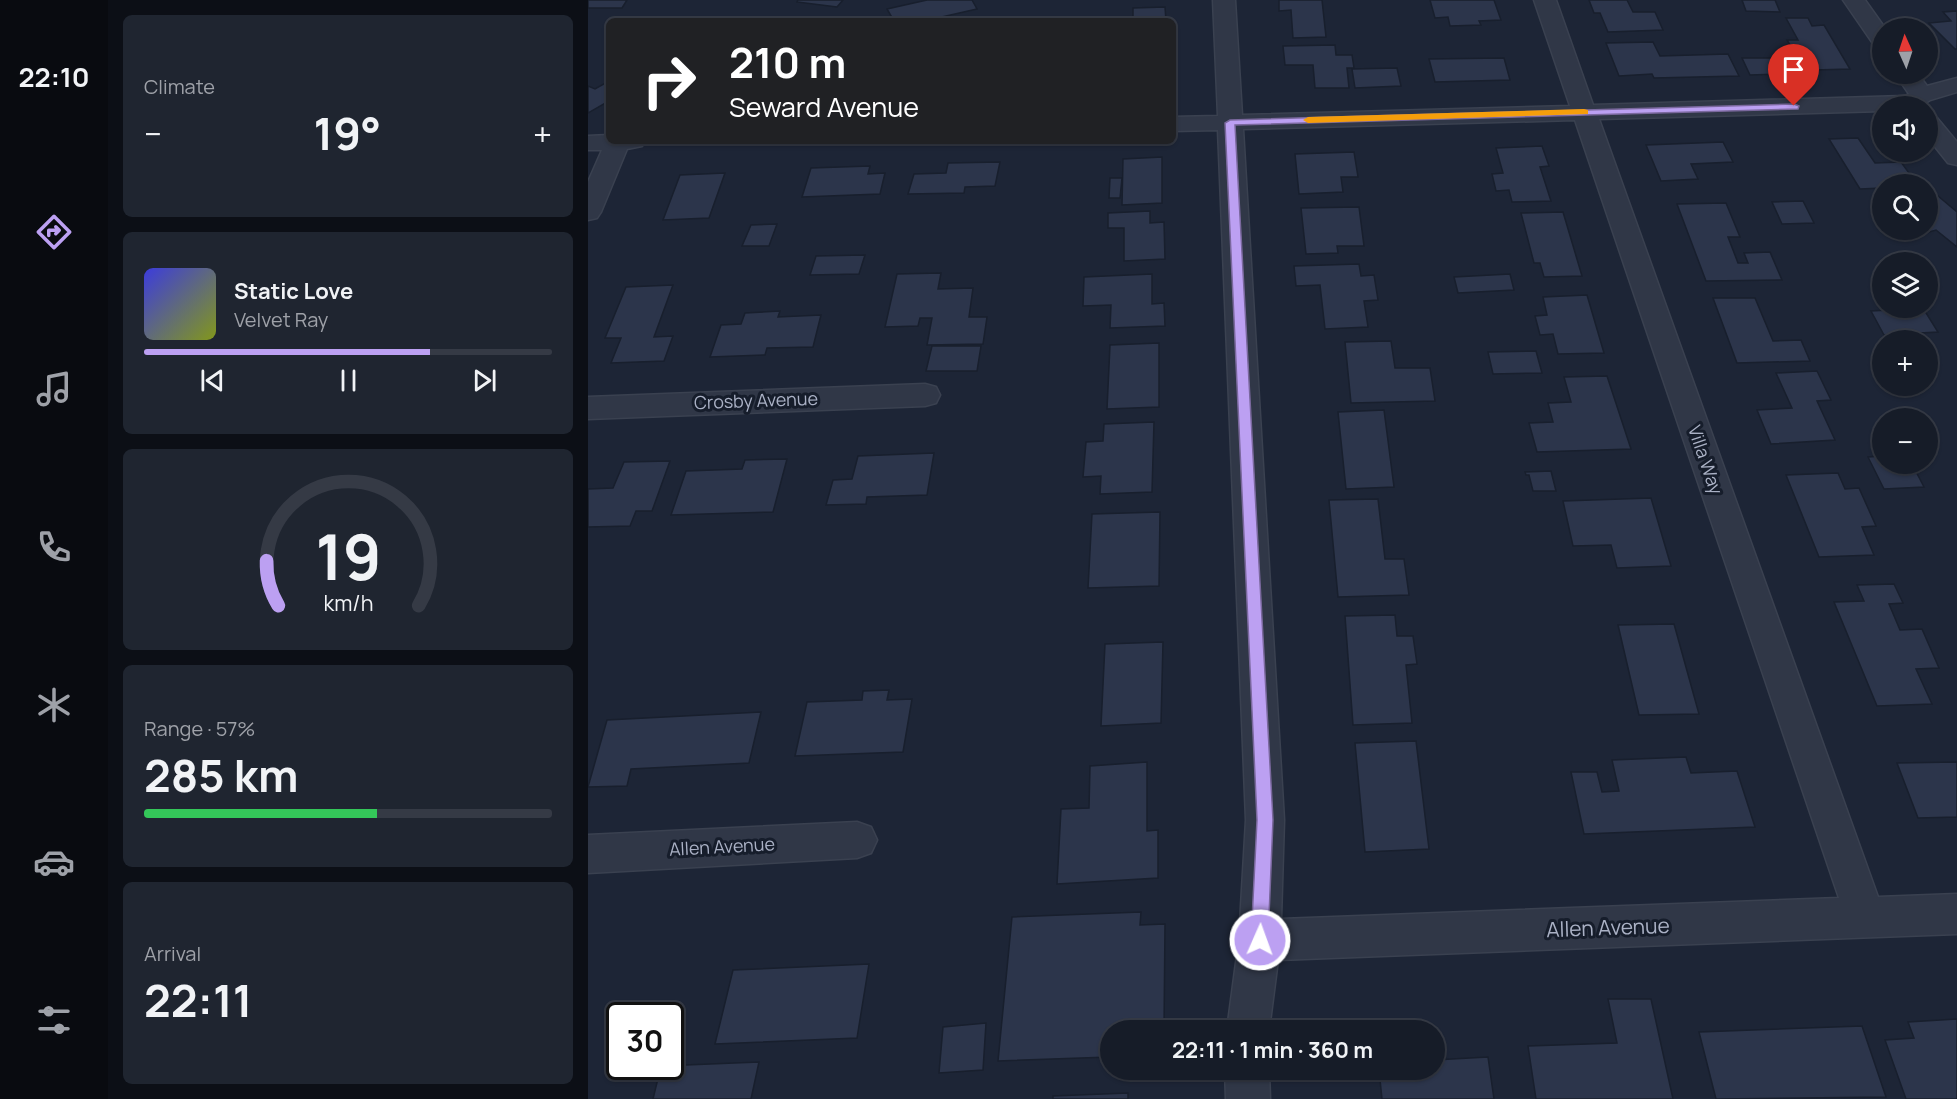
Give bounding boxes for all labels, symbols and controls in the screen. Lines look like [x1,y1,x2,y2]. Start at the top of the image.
north arrow [1872,18,1938,84]
map controls [1872,18,1938,474]
text: 210 m [729,33,846,91]
icon: right [630,42,708,120]
pin [1768,44,1819,106]
icon: arrive [1777,53,1810,86]
text: 22:10 [19,58,90,95]
text: Climate [144,73,215,100]
text: Seward Avenue [729,88,919,125]
button: sound [1872,96,1938,162]
text: 19° [313,102,381,164]
text: − [144,111,162,156]
text: + [533,111,552,156]
button: search [1872,174,1938,240]
icon: directions [33,211,75,253]
button: layers [1872,252,1938,318]
text: Static Love [234,276,353,306]
text: Velvet Ray [234,306,328,333]
button: + [1872,330,1938,396]
icon: previous [196,364,229,397]
icon: pause [332,364,365,397]
icon: next [468,364,501,397]
icon: music [33,368,75,410]
street label: Crosby Avenue [694,386,818,414]
button: − [1872,408,1938,474]
street label: Villa Way [1683,422,1729,498]
text: 19 [315,514,381,600]
icon: phone [33,526,75,568]
text: km/h [323,589,373,618]
icon: climate [33,684,75,726]
text: Range · 57% [144,715,255,742]
text: 285 km [144,744,298,806]
street label: Allen Avenue [668,831,775,861]
icon: car [33,841,75,883]
position arrow [1228,908,1292,972]
street label: Allen Avenue [1546,911,1670,943]
text: Arrival [144,940,201,967]
text: 22:11 [144,969,252,1031]
icon: filters [33,999,75,1041]
speed limit sign: 30 [606,1002,684,1080]
text: 22:11 · 1 min · 360 m [1172,1035,1373,1065]

